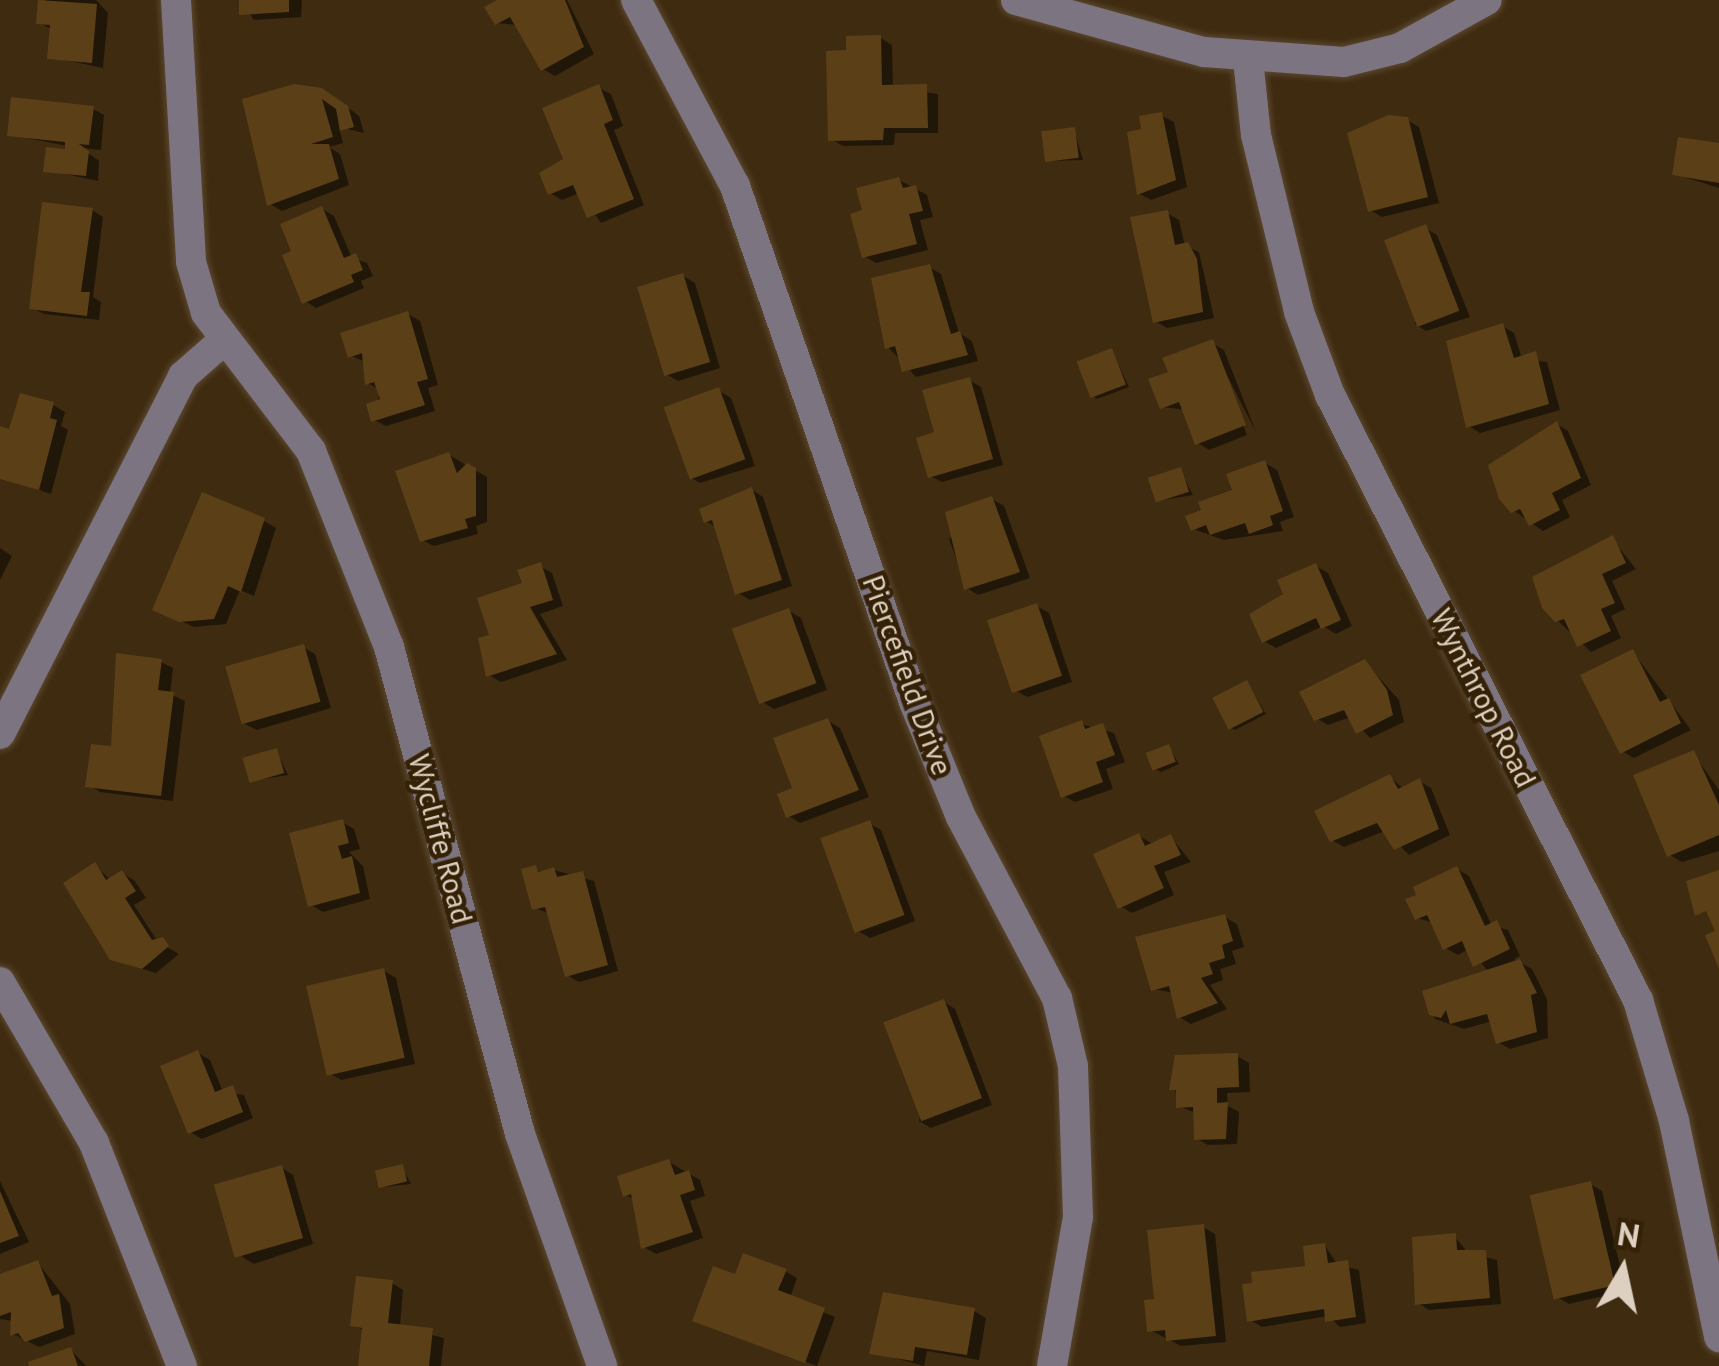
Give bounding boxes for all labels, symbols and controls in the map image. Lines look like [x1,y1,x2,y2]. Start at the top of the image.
street label: Piercefield Drive [855,570,961,780]
street label: Wynthrop Road [1424,603,1544,793]
street label: Wycliffe Road [401,750,481,928]
north arrow [1563,1210,1683,1330]
text: N [1615,1211,1643,1257]

